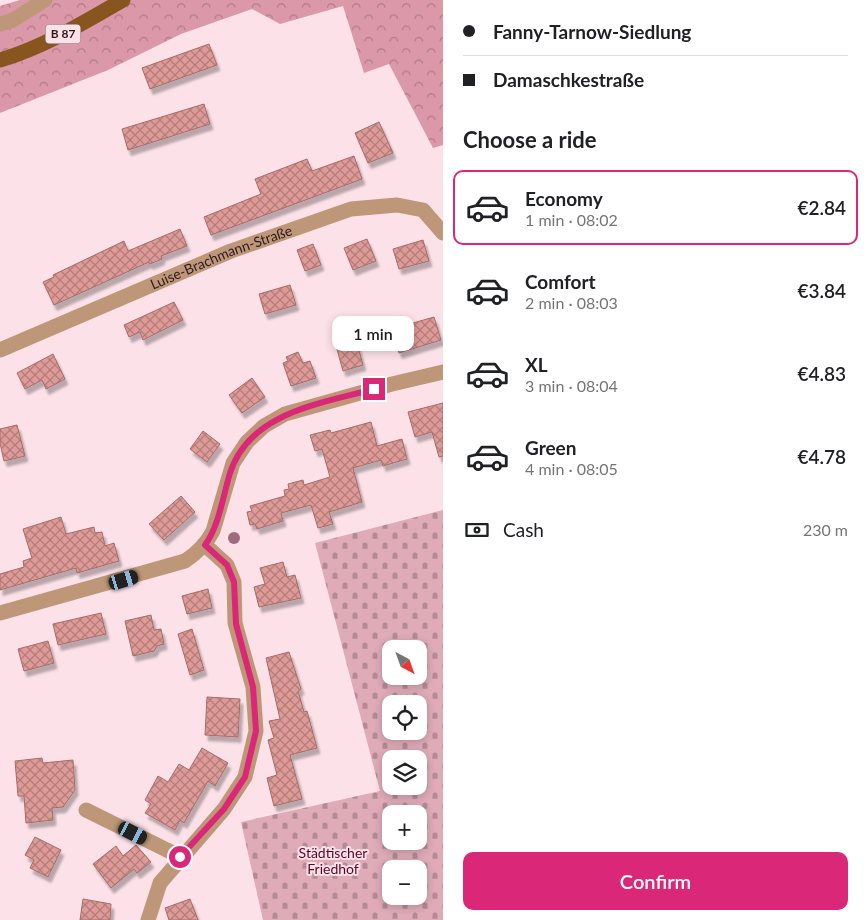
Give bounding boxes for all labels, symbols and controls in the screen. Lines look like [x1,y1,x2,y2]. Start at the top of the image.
text: Fanny-Tarnow-Siedlung [493,20,691,43]
road number: B 87 [46,24,80,44]
text: Damaschkestraße [493,68,644,91]
text: Choose a ride [463,126,597,153]
icon: car [465,185,510,230]
text: Economy [525,187,603,210]
text: €2.84 [797,196,846,219]
text: 1 min · 08:02 [525,210,618,229]
street label: Luise-Brachmann-Straße [148,221,294,293]
icon: car [465,268,510,313]
text: Comfort [525,270,596,293]
text: €3.84 [797,279,846,302]
text: 2 min · 08:03 [525,293,618,312]
callout: 1 min [333,316,415,352]
text: 1 min [353,324,393,343]
icon: car [465,351,510,396]
text: XL [525,353,548,376]
text: €4.83 [797,362,846,385]
text: 3 min · 08:04 [525,376,618,395]
route end [363,378,385,400]
icon: car [465,434,510,479]
text: Green [525,436,576,459]
text: €4.78 [797,445,846,468]
text: 4 min · 08:05 [525,459,618,478]
icon: cash [463,516,491,544]
text: Cash [503,518,544,541]
text: 230 m [803,520,848,539]
car [107,568,140,592]
north arrow [382,640,428,685]
map controls [382,640,427,905]
button: locate [382,695,427,740]
button: layers [382,750,427,795]
button: + [382,805,427,850]
car [116,820,149,846]
park label: Städtischer Friedhof [299,844,367,877]
route start [169,846,191,868]
button: Confirm [463,852,848,910]
button: − [382,860,427,905]

